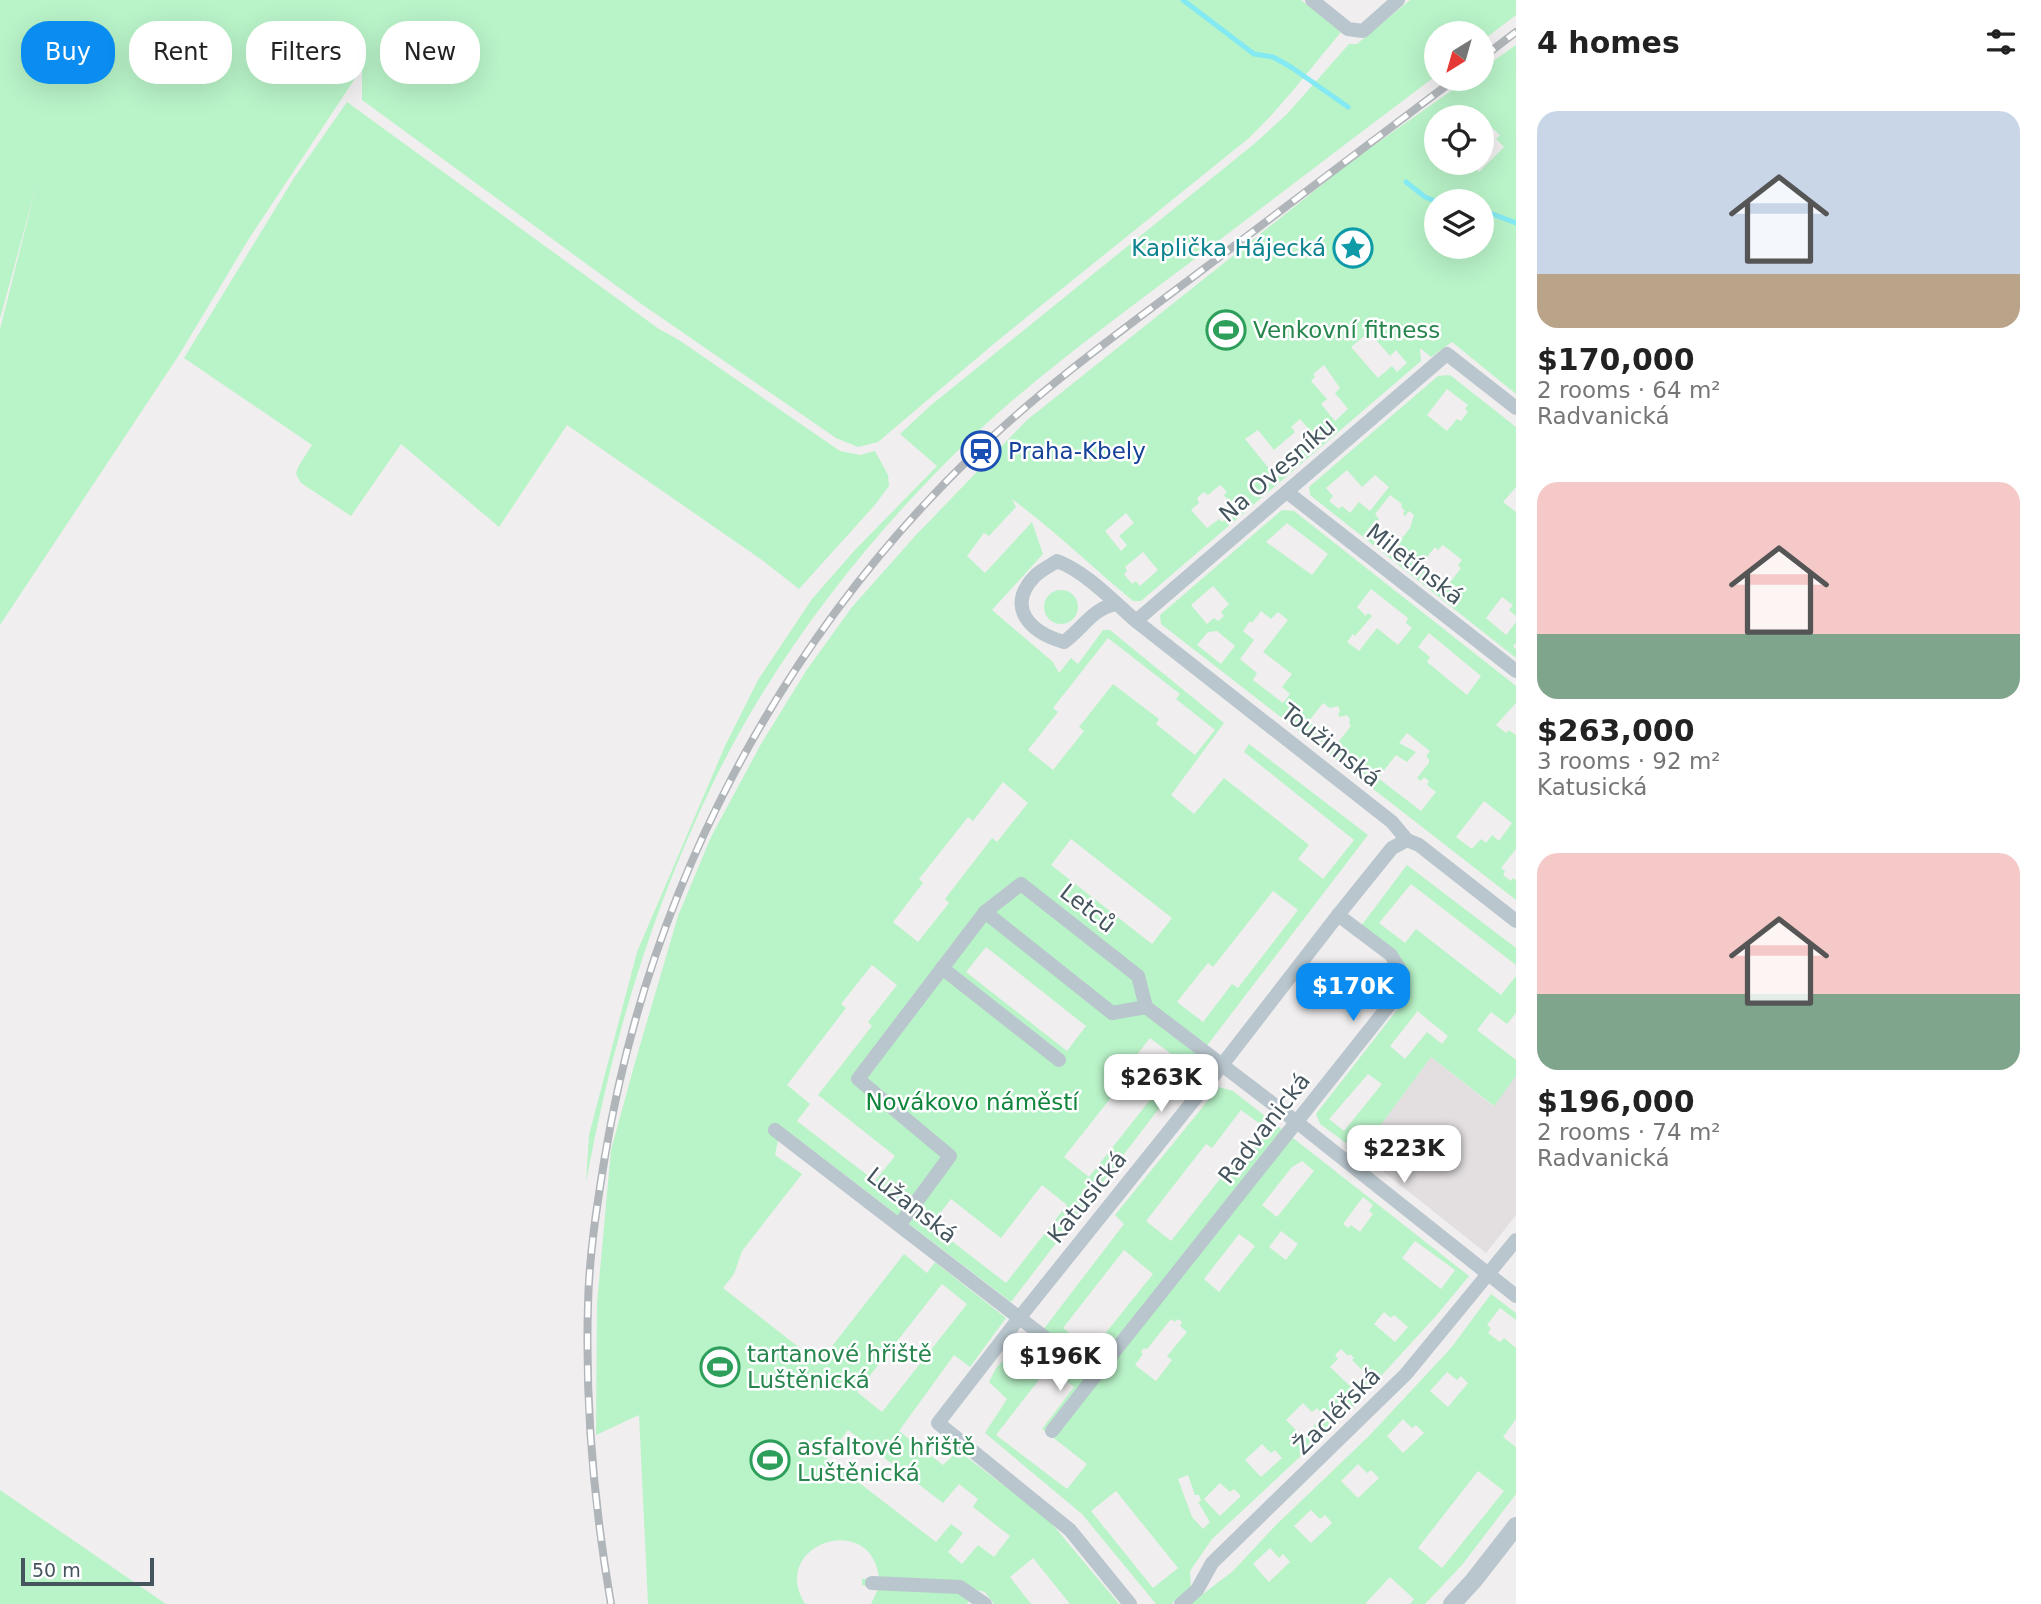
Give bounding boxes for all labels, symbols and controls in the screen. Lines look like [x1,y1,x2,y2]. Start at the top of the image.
chip: Buy [21,21,115,84]
chip: Rent [129,21,232,84]
chip: Filters [246,21,366,84]
chip: New [380,21,480,84]
north arrow [1424,21,1494,91]
map controls [1424,21,1494,259]
icon: filters [1982,23,2020,61]
text: 4 homes [1537,25,1680,60]
button: locate [1424,105,1494,175]
icon: home [1716,156,1842,282]
button: layers [1424,189,1494,259]
place icon: Kaplička Hájecká [1332,227,1374,269]
place label: Kaplička Hájecká [1131,235,1326,261]
sports icon: Venkovní fitness [1205,309,1247,351]
place label: Venkovní fitness [1253,317,1440,343]
text: $170,000 [1537,342,1695,377]
text: 2 rooms · 64 m² [1537,377,1721,403]
text: Radvanická [1537,403,1670,429]
street label: Na Ovesníku [1214,413,1340,527]
station icon: Praha-Kbely [960,430,1002,472]
place label: Praha-Kbely [1008,438,1146,464]
street label: Miletínská [1361,518,1469,610]
icon: home [1716,527,1842,653]
street label: Toužimská [1275,698,1386,792]
text: $263,000 [1537,713,1695,748]
text: 3 rooms · 92 m² [1537,748,1721,774]
text: Katusická [1537,774,1647,800]
street label: Letců [1055,878,1121,938]
icon: home [1716,898,1842,1024]
pin: $170K [1304,964,1402,1023]
text: $170K [1312,973,1394,999]
pin: $263K [1112,1054,1210,1114]
text: $263K [1120,1064,1202,1090]
street label: Radvanická [1213,1068,1315,1188]
text: $196,000 [1537,1084,1695,1119]
park label: Novákovo náměstí [865,1089,1079,1115]
text: 2 rooms · 74 m² [1537,1119,1721,1145]
pin: $223K [1355,1126,1453,1185]
text: $223K [1363,1135,1445,1161]
text: Radvanická [1537,1145,1670,1171]
street label: Katusická [1042,1146,1132,1248]
street label: Lužanská [862,1162,962,1248]
pin: $196K [1011,1334,1109,1393]
place label: tartanové hřiště Luštěnická [747,1341,932,1393]
text: $196K [1019,1343,1101,1369]
sports icon: tartanové hřiště Luštěnická [699,1346,741,1388]
street label: Žacléřská [1288,1362,1386,1460]
place label: asfaltové hřiště Luštěnická [797,1434,975,1486]
sports icon: asfaltové hřiště Luštěnická [749,1439,791,1481]
scale bar [21,1555,154,1587]
text: 50 m [32,1559,81,1581]

